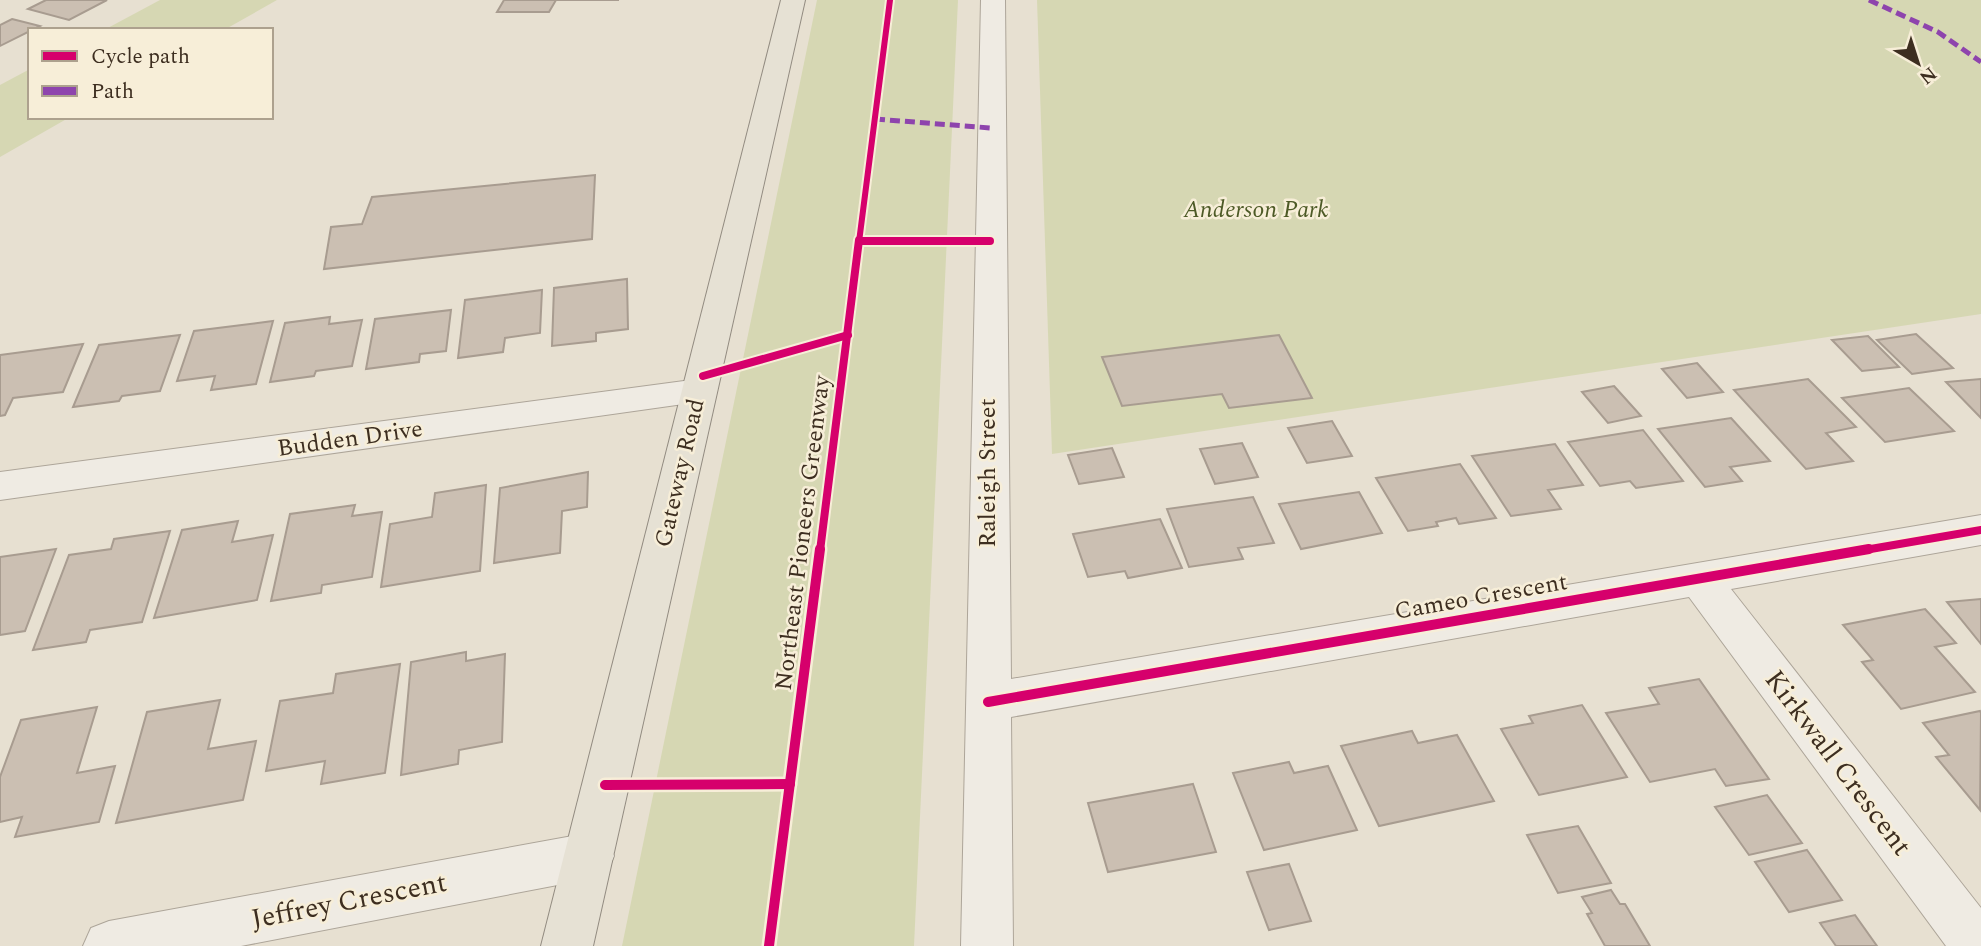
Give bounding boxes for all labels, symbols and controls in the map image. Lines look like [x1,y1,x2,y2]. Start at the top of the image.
legend [28,28,273,119]
north arrow [1883,28,1953,98]
text: Cycle path [91,41,190,73]
text: N [1913,59,1943,91]
text: Path [91,76,134,108]
park label: Anderson Park [1182,192,1329,228]
street label: Northeast Pioneers Greenway [766,372,840,693]
street label: Gateway Road [645,395,715,551]
street label: Raleigh Street [970,398,1006,548]
street label: Budden Drive [275,411,425,467]
street label: Cameo Crescent [1392,564,1570,630]
street label: Kirkwall Crescent [1754,661,1923,865]
street label: Jeffrey Crescent [248,861,451,941]

